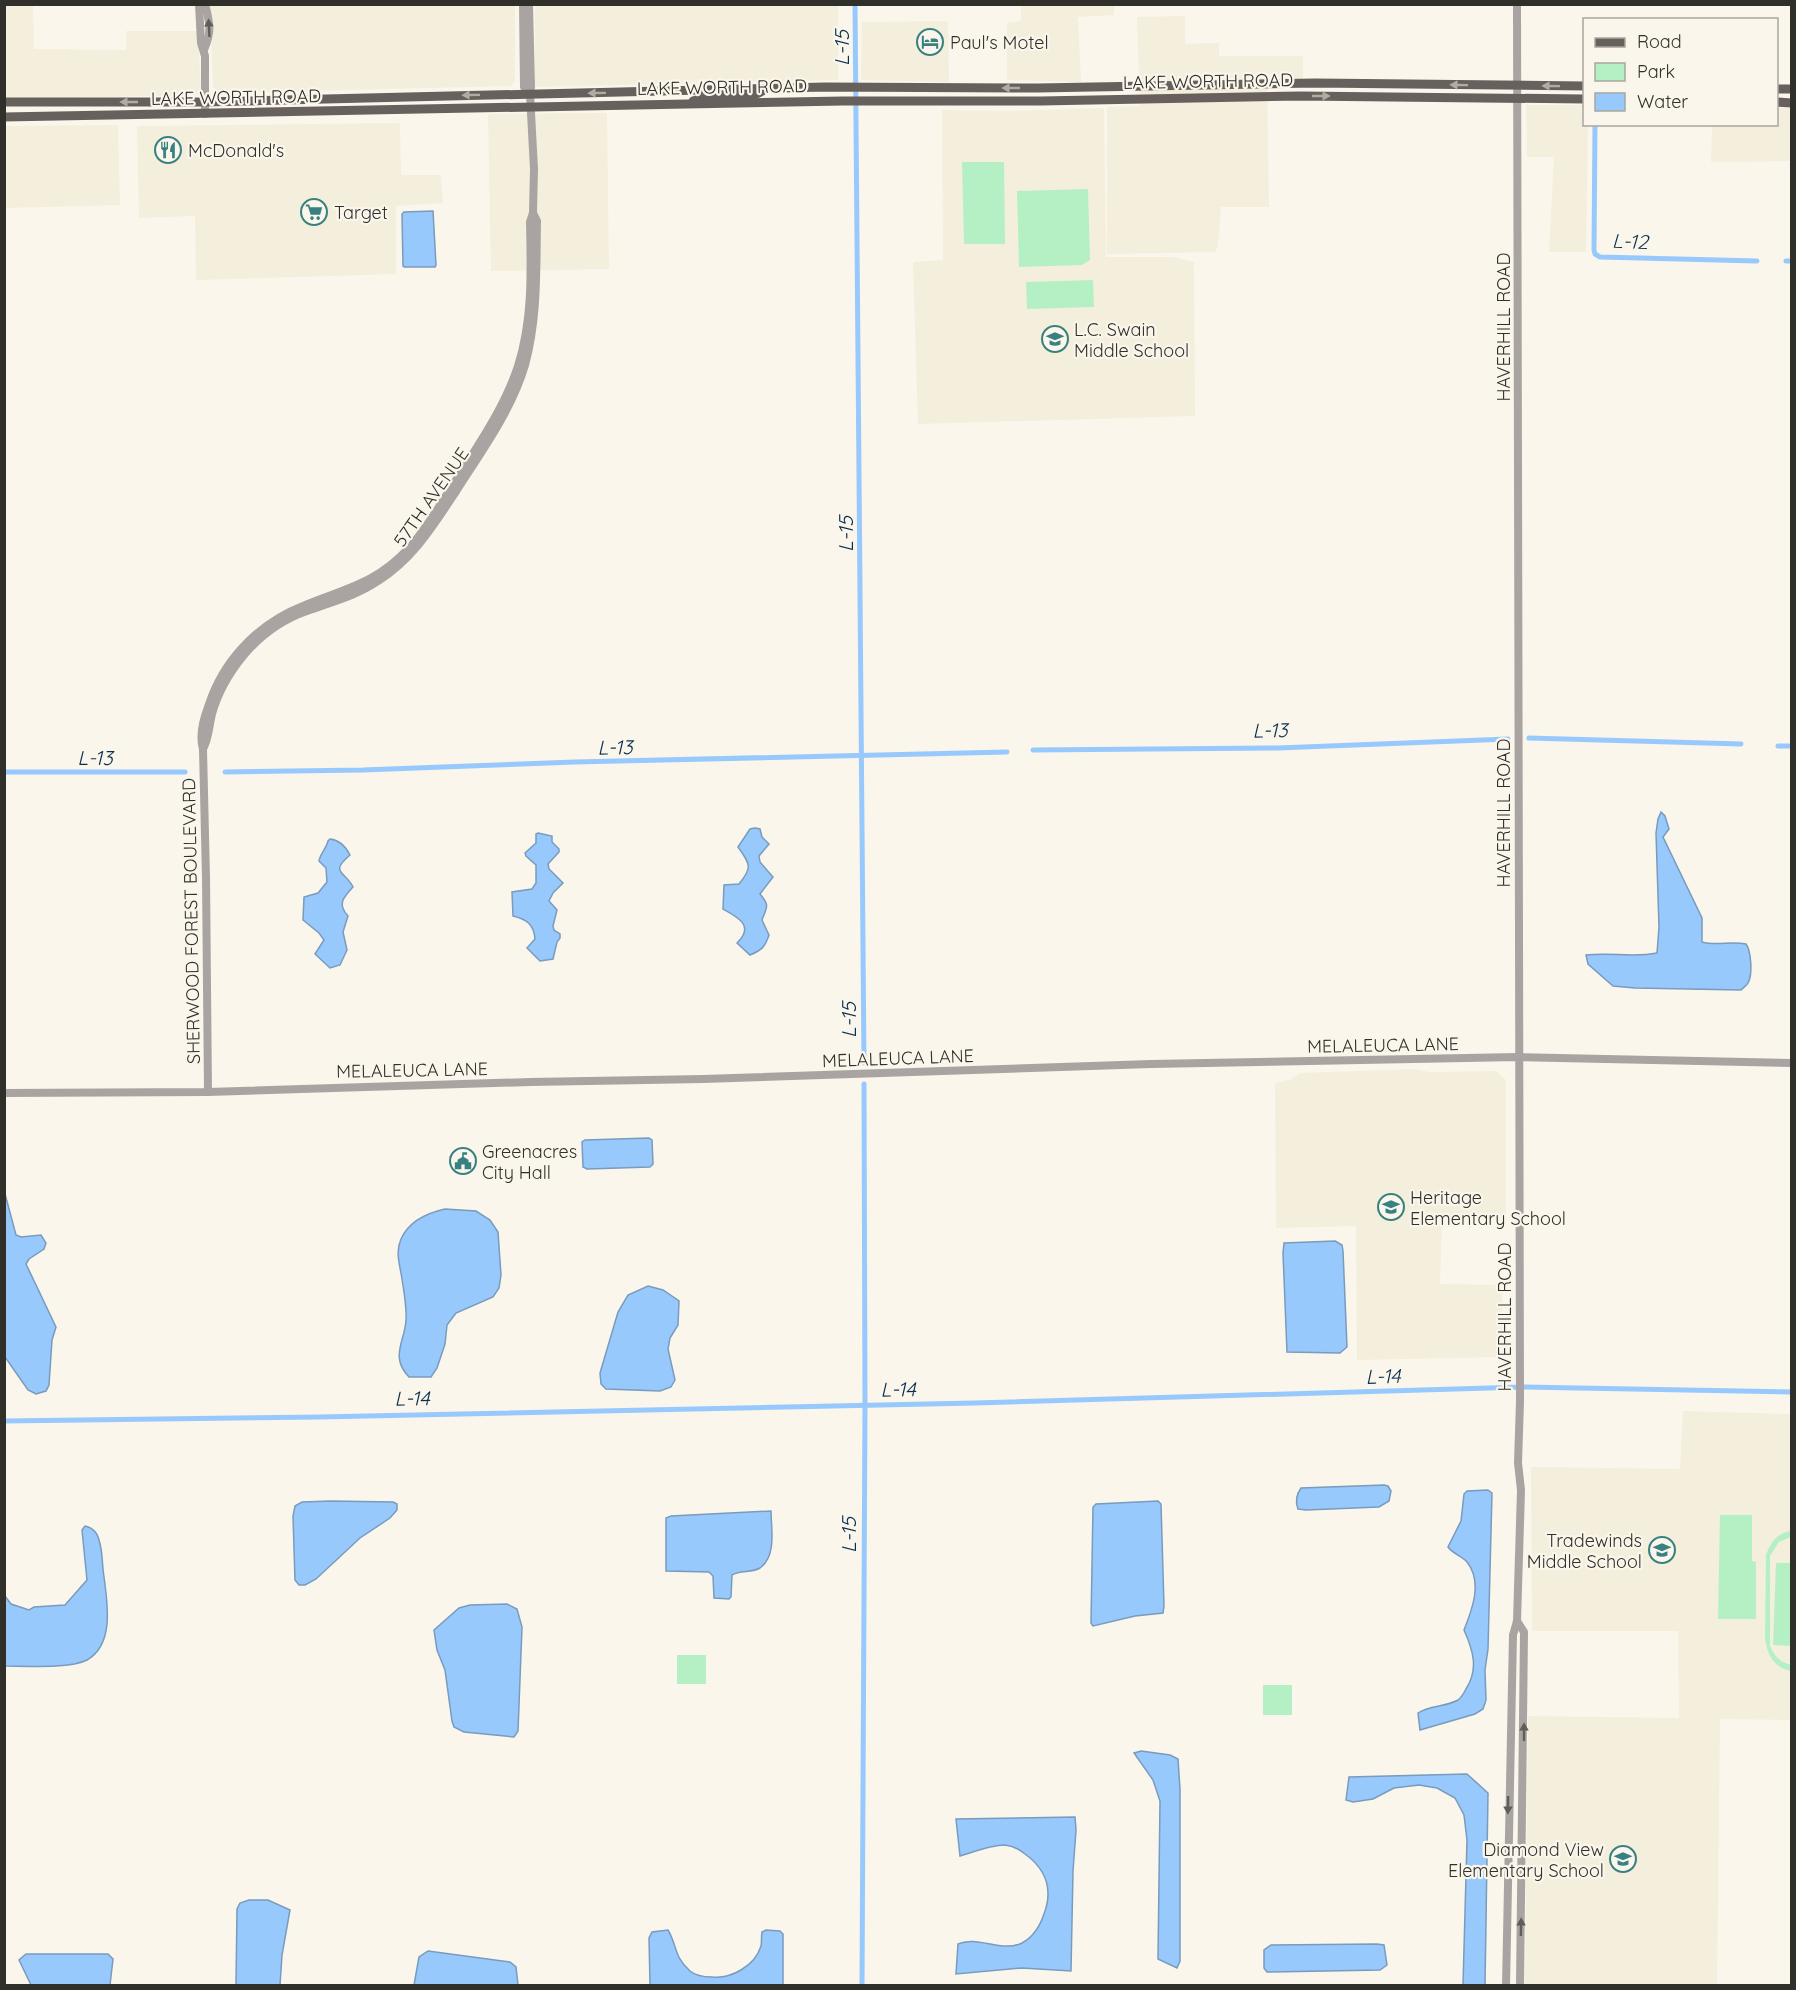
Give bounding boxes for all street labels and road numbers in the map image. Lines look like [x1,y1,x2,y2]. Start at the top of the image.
street label: LAKE WORTH ROAD [1123,68,1293,94]
street label: LAKE WORTH ROAD [637,74,807,100]
street label: LAKE WORTH ROAD [151,84,321,110]
street label: HAVERHILL ROAD [1492,253,1515,401]
street label: 57TH AVENUE [388,443,474,551]
street label: HAVERHILL ROAD [1492,739,1515,887]
street label: SHERWOOD FOREST BOULEVARD [177,778,205,1064]
street label: MELALEUCA LANE [1307,1032,1459,1058]
street label: MELALEUCA LANE [822,1044,974,1072]
street label: MELALEUCA LANE [336,1057,488,1083]
street label: HAVERHILL ROAD [1493,1243,1516,1391]

